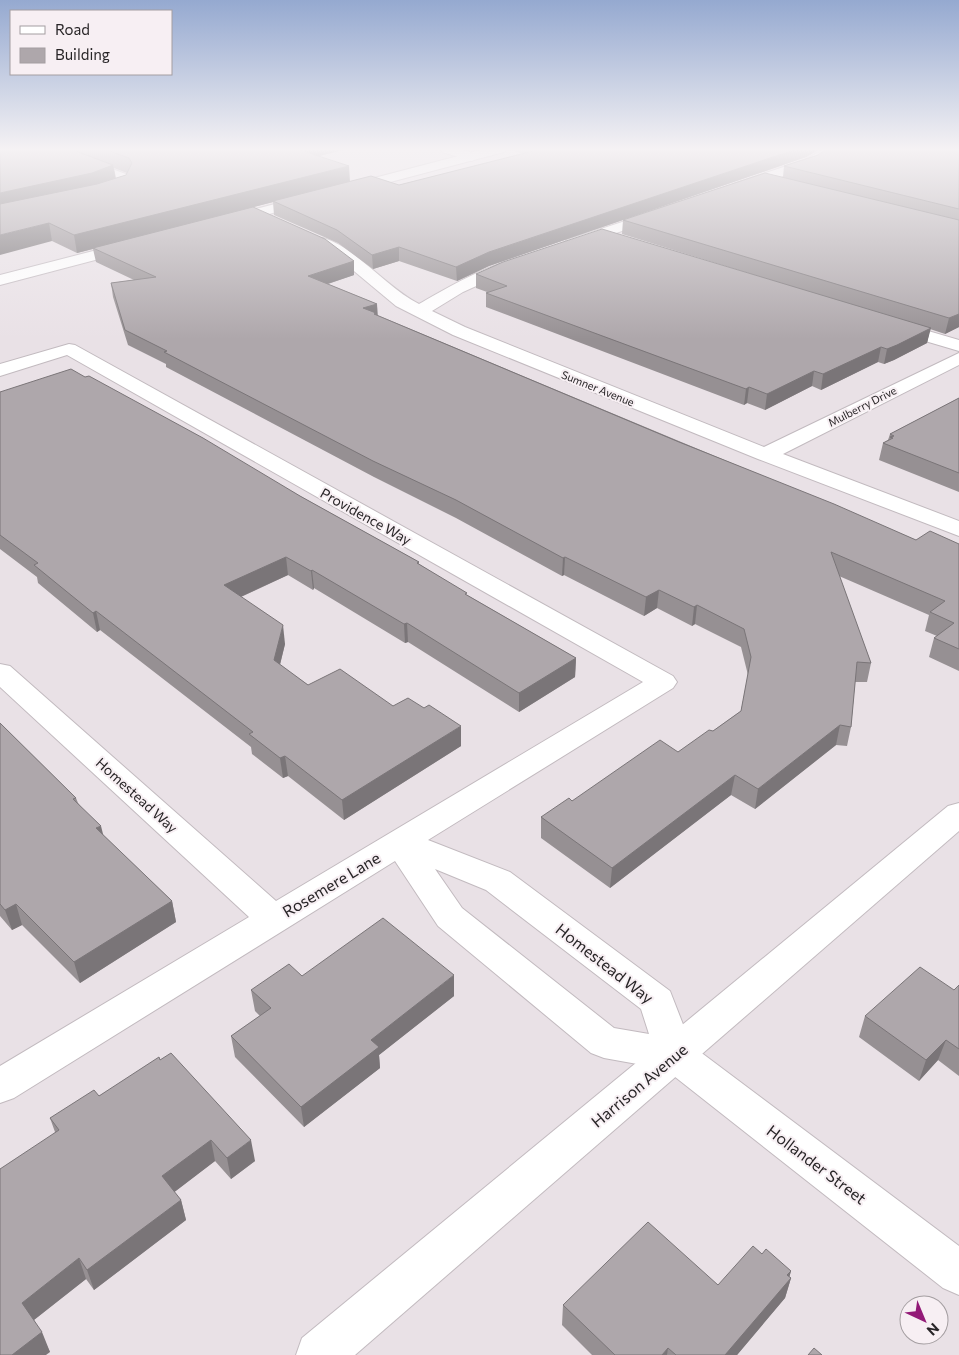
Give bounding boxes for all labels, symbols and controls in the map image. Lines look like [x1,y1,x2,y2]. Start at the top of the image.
legend [10,10,172,75]
text: Road [55,20,90,38]
text: Building [55,45,110,63]
street label: Sumner Avenue [560,367,637,409]
street label: Mulberry Drive [826,383,898,429]
street label: Providence Way [318,484,414,548]
street label: Homestead Way [93,754,181,836]
street label: Rosemere Lane [279,847,383,921]
street label: Homestead Way [552,919,658,1007]
street label: Harrison Avenue [587,1039,691,1131]
street label: Hollander Street [764,1120,871,1208]
north arrow [899,1295,949,1345]
text: N [924,1320,943,1339]

